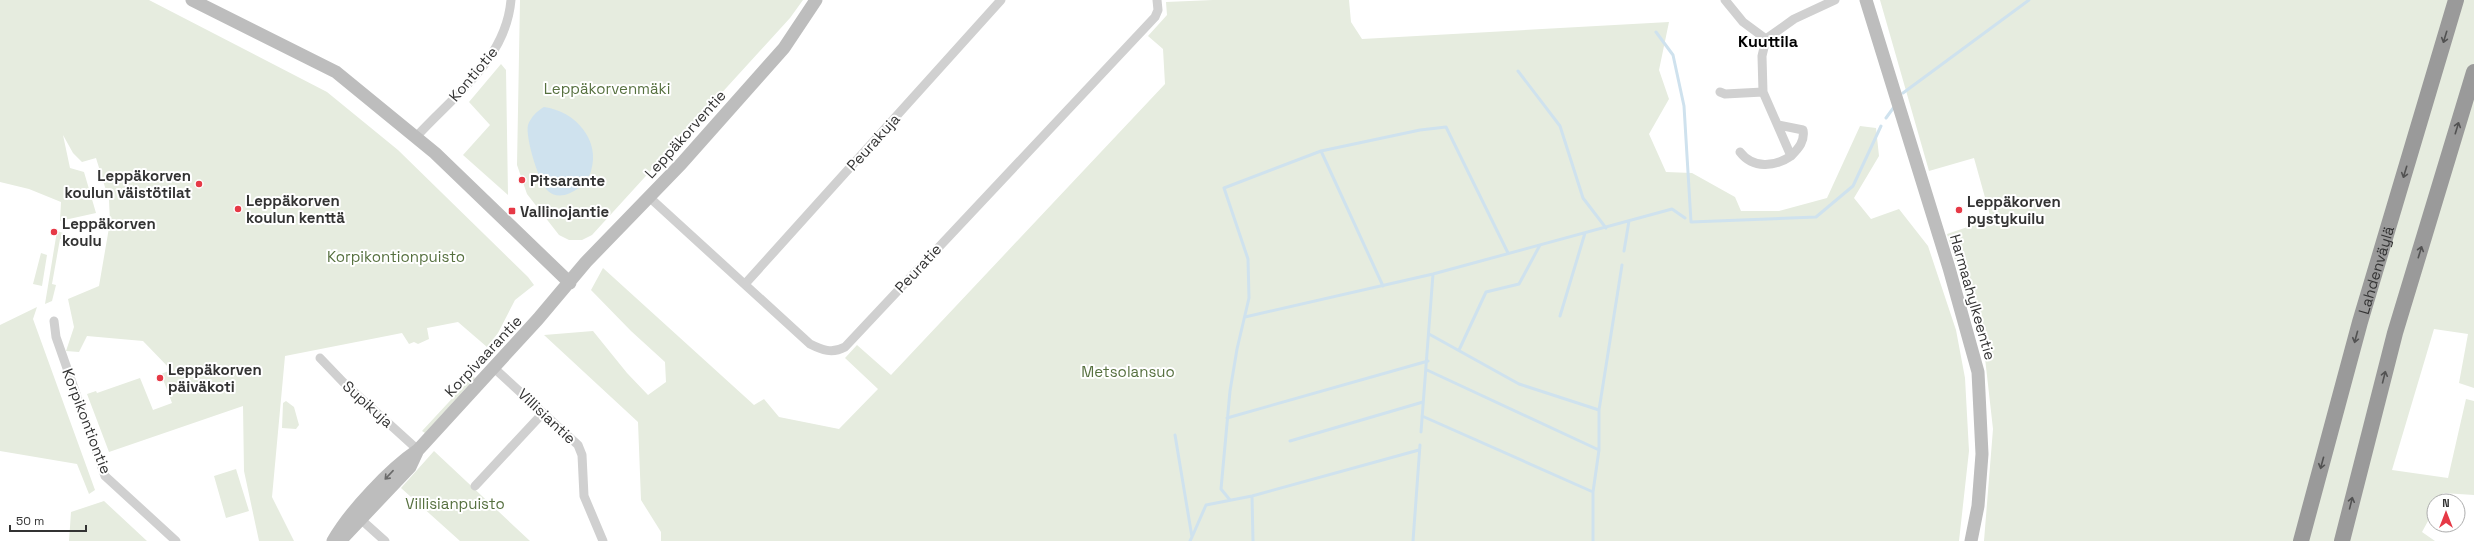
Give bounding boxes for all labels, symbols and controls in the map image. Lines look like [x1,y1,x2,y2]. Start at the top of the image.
district label: Kuuttila [1738,31,1798,52]
one-way arrow [2441,31,2448,44]
street label: Kontiotie [444,42,502,105]
park label: Leppäkorvenmäki [544,79,670,98]
street label: Leppäkorventie [640,86,730,182]
street label: Peurakuja [842,109,904,175]
one-way arrow [2454,122,2461,135]
one-way arrow [2401,165,2408,178]
place label: Leppäkorven koulun väistötilat [65,166,191,202]
place label: Pitsarante [530,171,605,190]
marker: Pitsarante [517,175,527,185]
marker: Leppäkorven koulun väistötilat [194,179,204,189]
place label: Leppäkorven koulun kenttä [246,191,345,227]
place label: Leppäkorven pystykuilu [1967,192,2061,228]
place label: Vallinojantie [520,202,609,221]
marker: Leppäkorven koulun kenttä [233,204,243,214]
marker: Leppäkorven pystykuilu [1954,205,1964,215]
marker: Vallinojantie [507,206,517,216]
place label: Leppäkorven koulu [62,214,156,250]
street label: Lahdenväylä [2353,223,2398,317]
marker: Leppäkorven koulu [49,227,59,237]
street label: Harmaahylkeentie [1946,232,2000,362]
street label: Peuratie [891,240,945,296]
one-way arrow [2417,246,2424,259]
park label: Korpikontionpuisto [327,247,465,266]
street label: Korpivaarantie [440,311,526,401]
one-way arrow [2352,330,2359,343]
place label: Leppäkorven päiväkoti [168,360,262,396]
park label: Metsolansuo [1081,362,1175,381]
street label: Korpikontiontie [58,366,116,476]
one-way arrow [2381,371,2388,384]
marker: Leppäkorven päiväkoti [155,373,165,383]
street label: Supikuja [339,376,397,432]
street label: Villisiantie [514,384,580,448]
one-way arrow [2318,456,2325,469]
one-way arrow [384,470,394,480]
north arrow [2426,493,2466,533]
park label: Villisianpuisto [405,494,505,513]
text: N [2442,496,2450,510]
one-way arrow [2348,497,2356,510]
scale bar [10,507,86,533]
text: 50 m [16,513,44,529]

